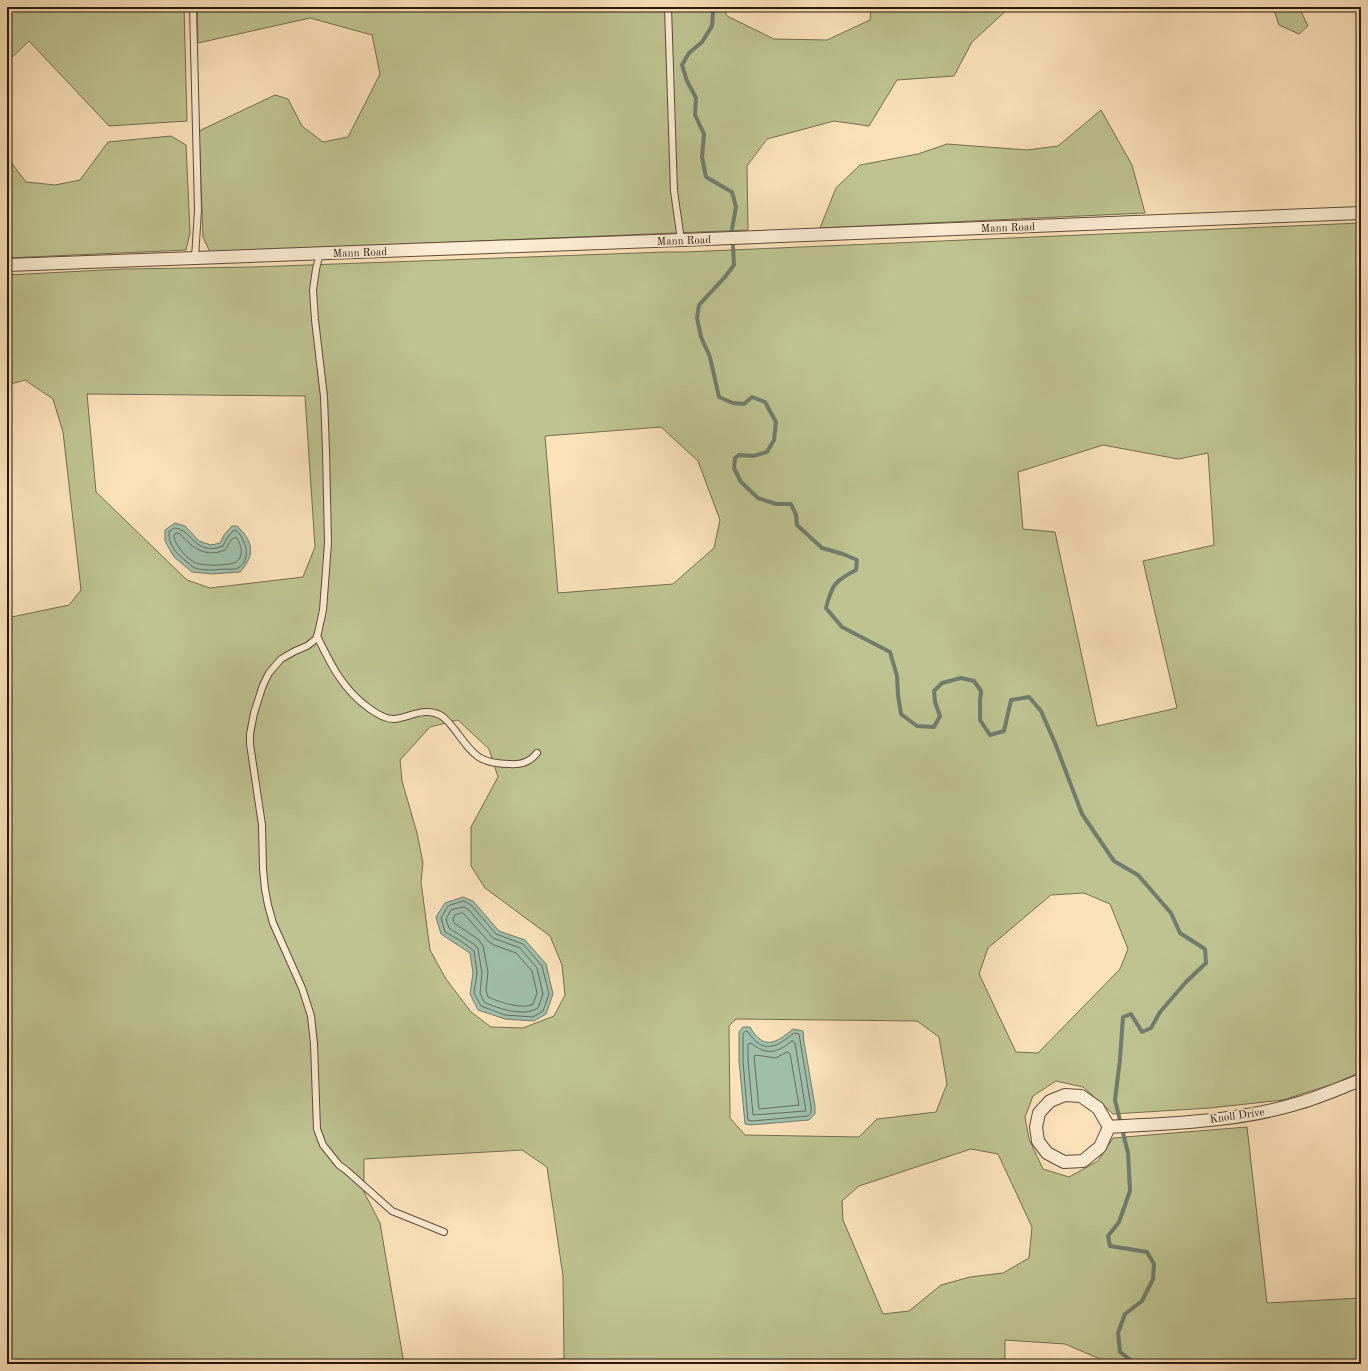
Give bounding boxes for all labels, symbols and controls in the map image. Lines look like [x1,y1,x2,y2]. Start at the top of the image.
street label: Mann Road [981,222,1036,235]
street label: Mann Road [657,235,712,248]
street label: Mann Road [333,247,388,260]
street label: Knoll Drive [1209,1107,1265,1126]

